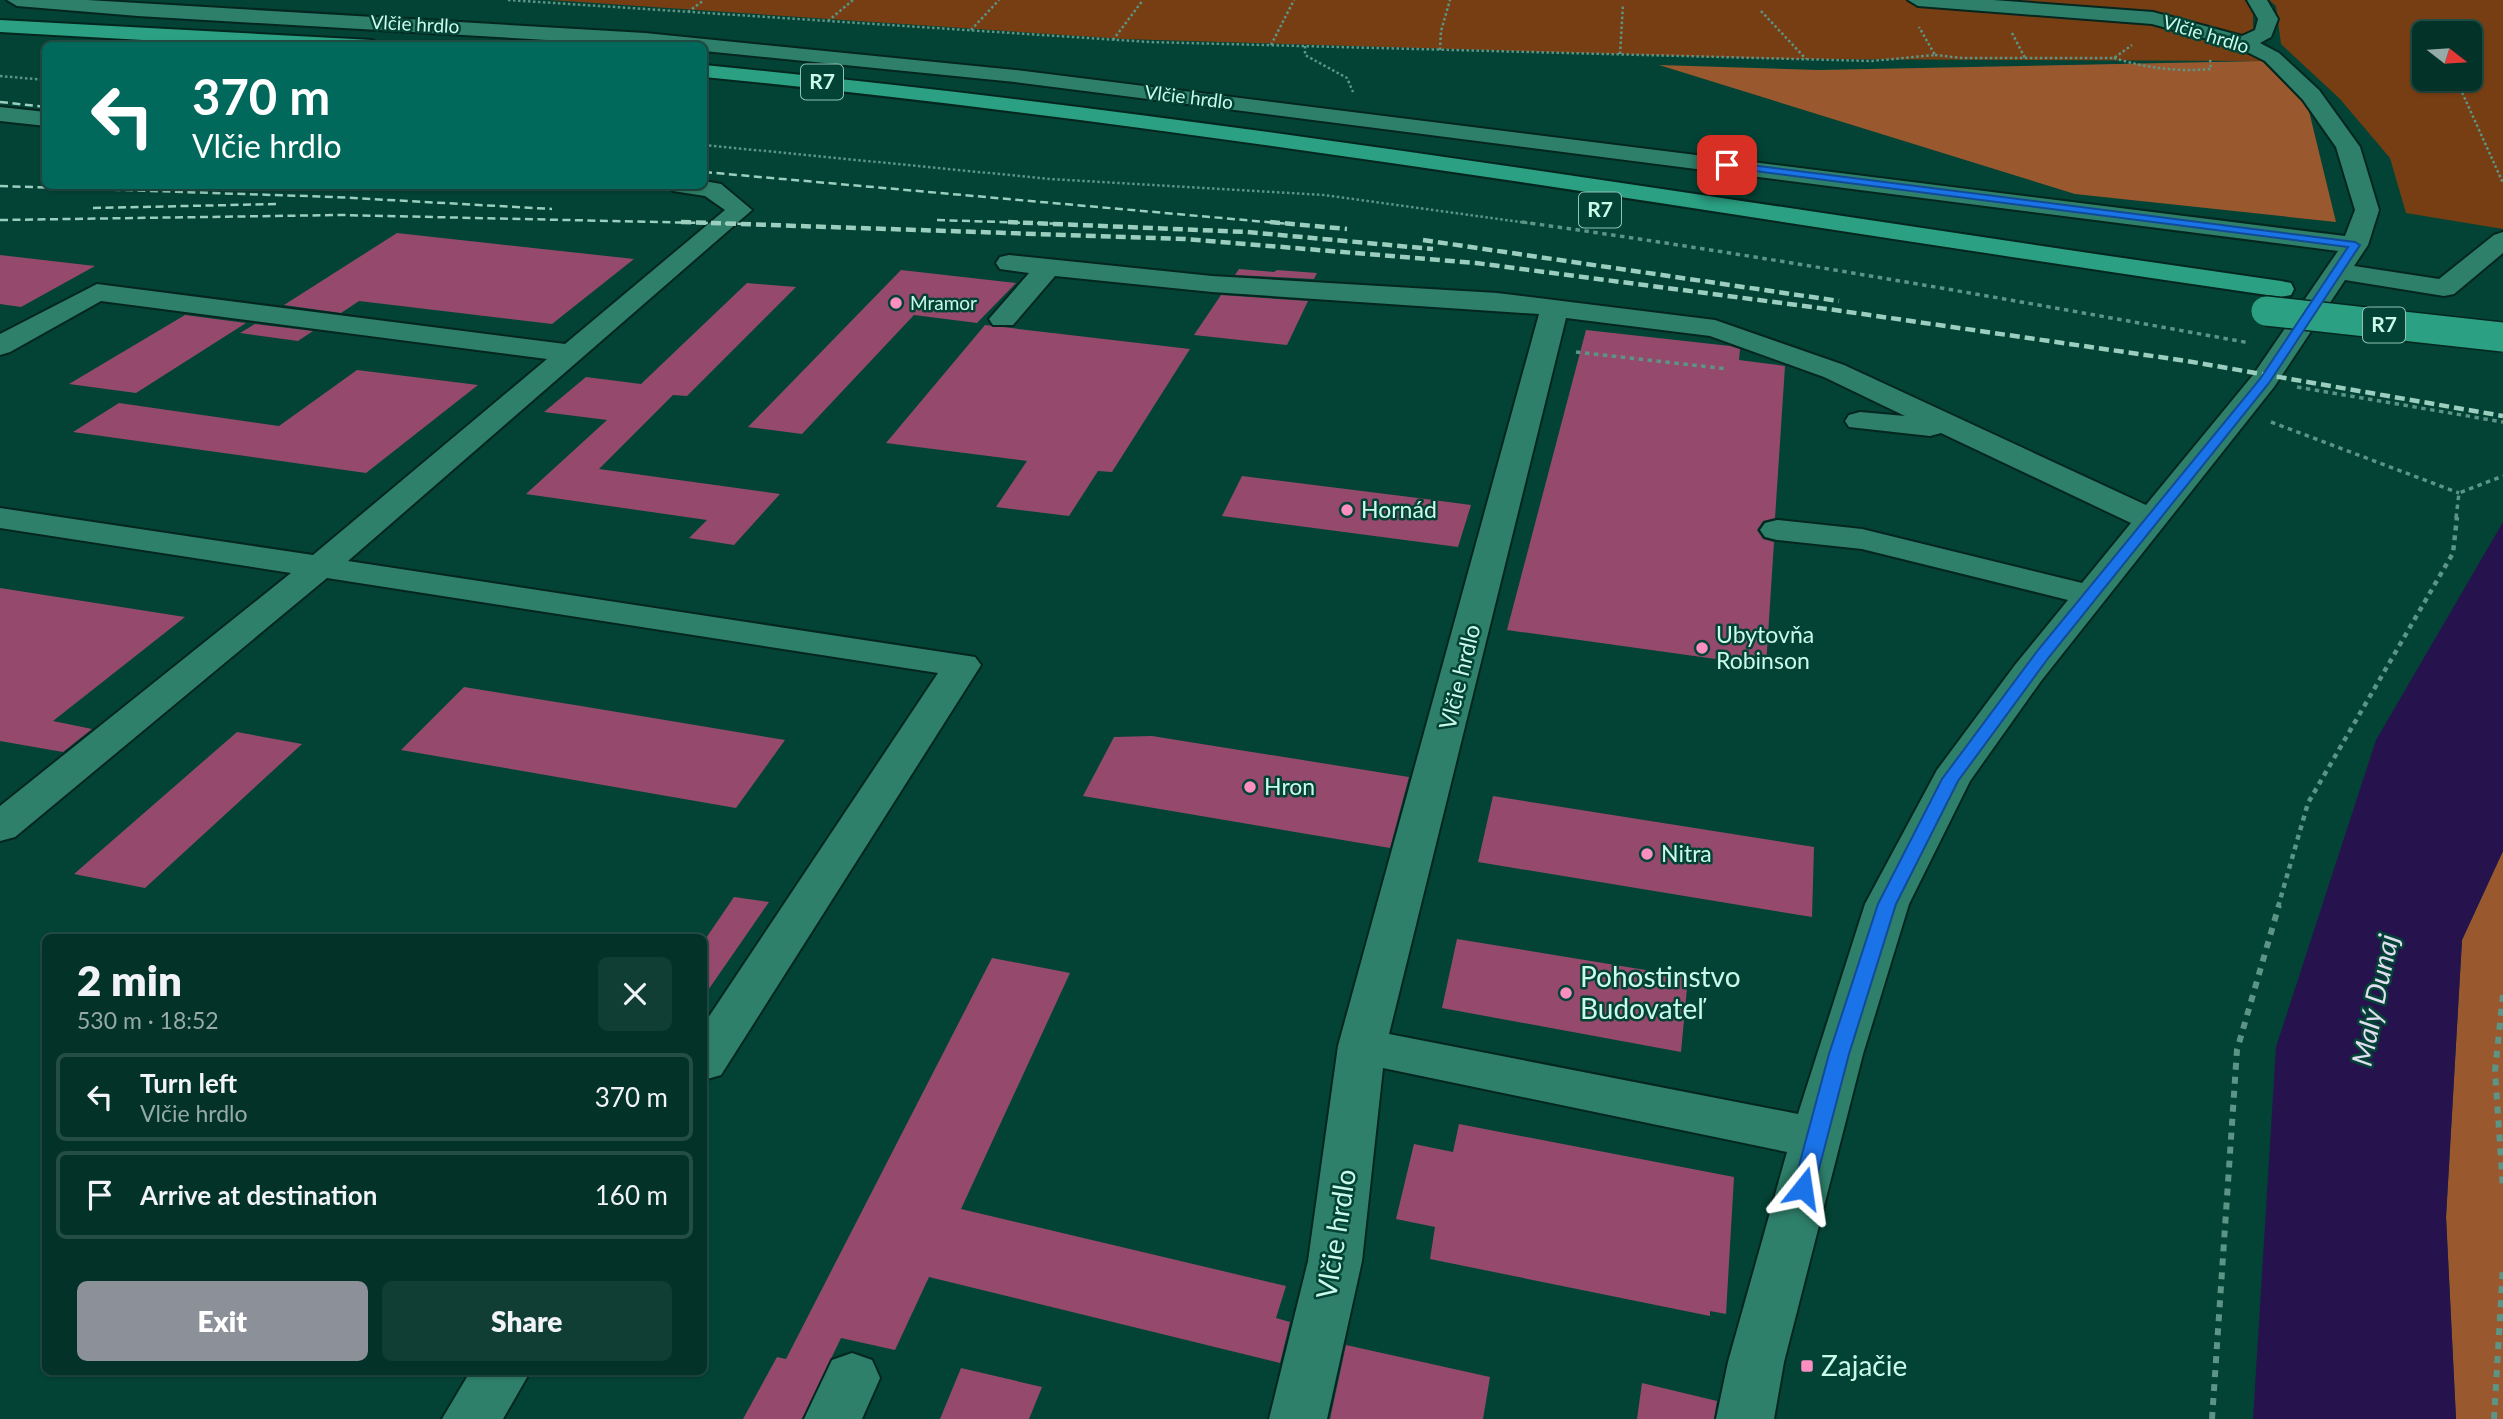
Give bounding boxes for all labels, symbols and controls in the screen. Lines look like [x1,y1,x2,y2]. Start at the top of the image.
street label: Vlčie hrdlo [370,10,460,37]
street label: Vlčie hrdlo [2160,10,2252,58]
north arrow [2412,21,2482,91]
map controls [2412,21,2482,91]
road number: R7 [801,64,843,100]
text: 370 m [192,67,330,125]
icon: left [77,70,168,161]
street label: Vlčie hrdlo [1144,80,1235,113]
text: Vlčie hrdlo [192,126,342,165]
pin [1697,135,1757,195]
icon: arrive [1708,146,1746,184]
road number: R7 [1579,192,1621,228]
place label: Mramor [910,291,977,314]
marker: Mramor [888,295,904,311]
road number: R7 [2363,308,2405,342]
place label: Hornád [1361,495,1437,523]
marker: Hornád [1339,502,1355,518]
place label: Ubytovňa Robinson [1716,620,1814,674]
street label: Vlčie hrdlo [1432,621,1486,732]
marker: Ubytovňa Robinson [1694,640,1710,656]
place label: Hron [1264,772,1315,800]
marker: Hron [1242,779,1258,795]
place label: Nitra [1661,839,1712,867]
marker: Nitra [1639,846,1655,862]
water label: Malý Dunaj [2343,931,2405,1069]
text: 2 min [77,955,182,1005]
button: close [598,957,672,1031]
place label: Pohostinstvo Budovateľ [1580,959,1741,1025]
marker: Pohostinstvo Budovateľ [1558,985,1574,1001]
text: 530 m · 18:52 [77,1006,219,1034]
text: Turn left [140,1067,237,1099]
icon: left [81,1078,119,1116]
text: 370 m [595,1081,668,1113]
text: Vlčie hrdlo [140,1099,248,1127]
position arrow [1766,1151,1840,1225]
street label: Vlčie hrdlo [1308,1167,1362,1301]
icon: arrive [81,1176,119,1214]
text: Arrive at destination [140,1179,377,1211]
text: 160 m [595,1179,668,1211]
button: Exit [77,1281,368,1361]
button: Share [382,1281,672,1361]
place label: Zajačie [1821,1348,1907,1382]
marker: Zajačie [1799,1358,1815,1374]

